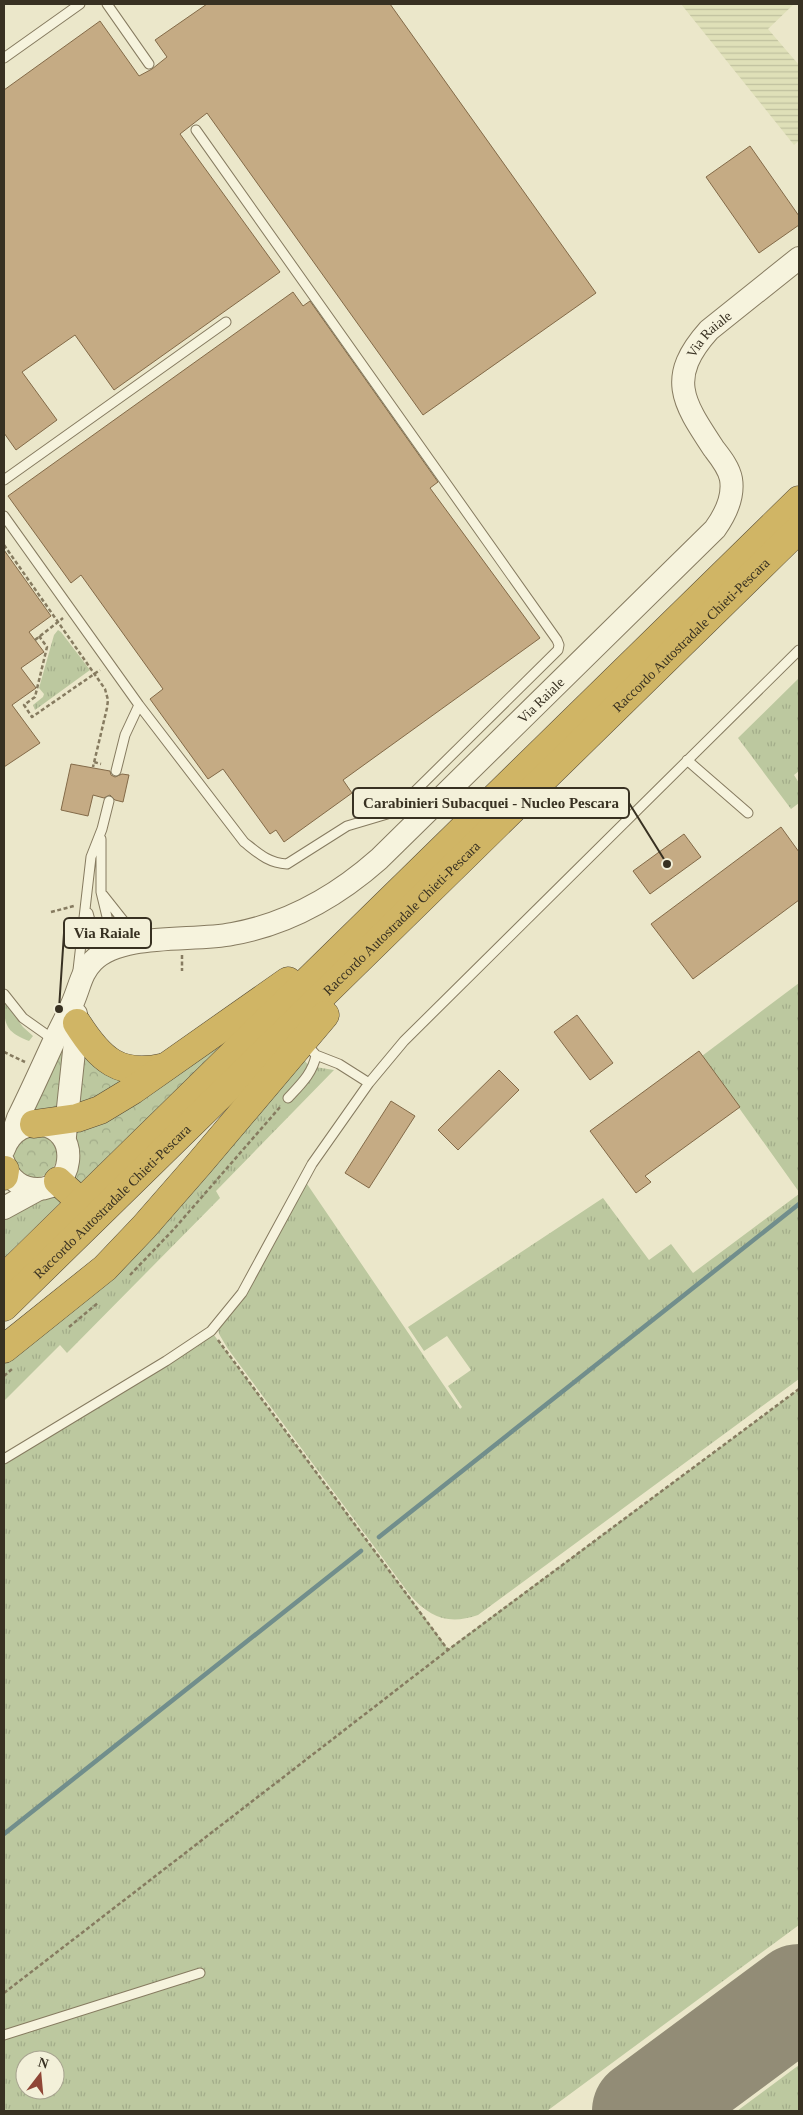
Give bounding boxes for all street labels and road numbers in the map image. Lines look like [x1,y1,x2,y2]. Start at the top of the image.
street label: Via Raiale [683,308,734,360]
street label: Raccordo Autostradale Chieti-Pescara [609,554,773,715]
street label: Via Raiale [515,674,567,726]
street label: Raccordo Autostradale Chieti-Pescara [320,838,483,998]
street label: Raccordo Autostradale Chieti-Pescara [30,1121,194,1281]

